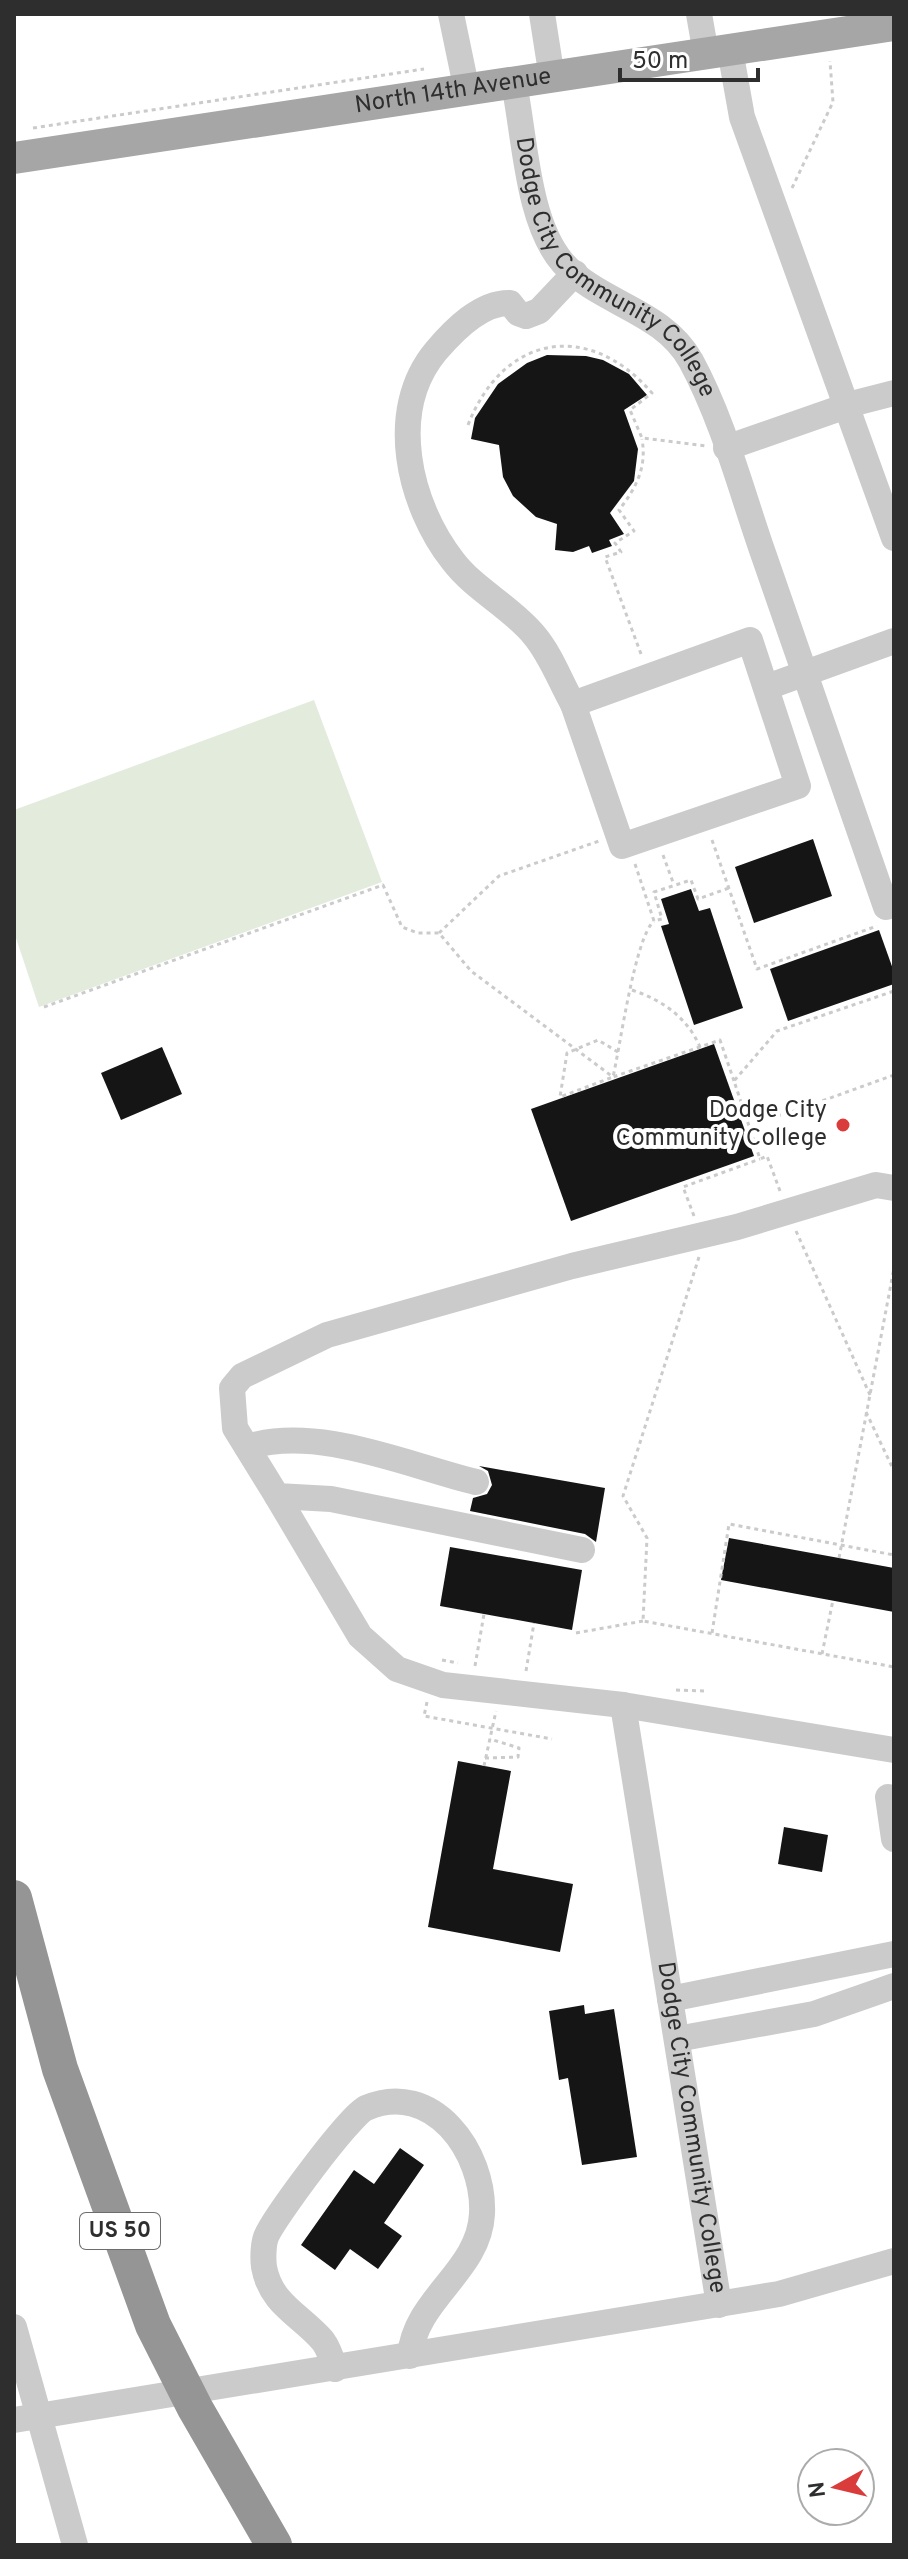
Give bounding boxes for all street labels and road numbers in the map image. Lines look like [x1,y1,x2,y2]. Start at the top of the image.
street label: North 14th Avenue [353,62,553,121]
street label: Dodge City Community College [508,135,722,402]
street label: Dodge City Community College [649,1960,732,2296]
road number: US 50 [80,2213,160,2249]

